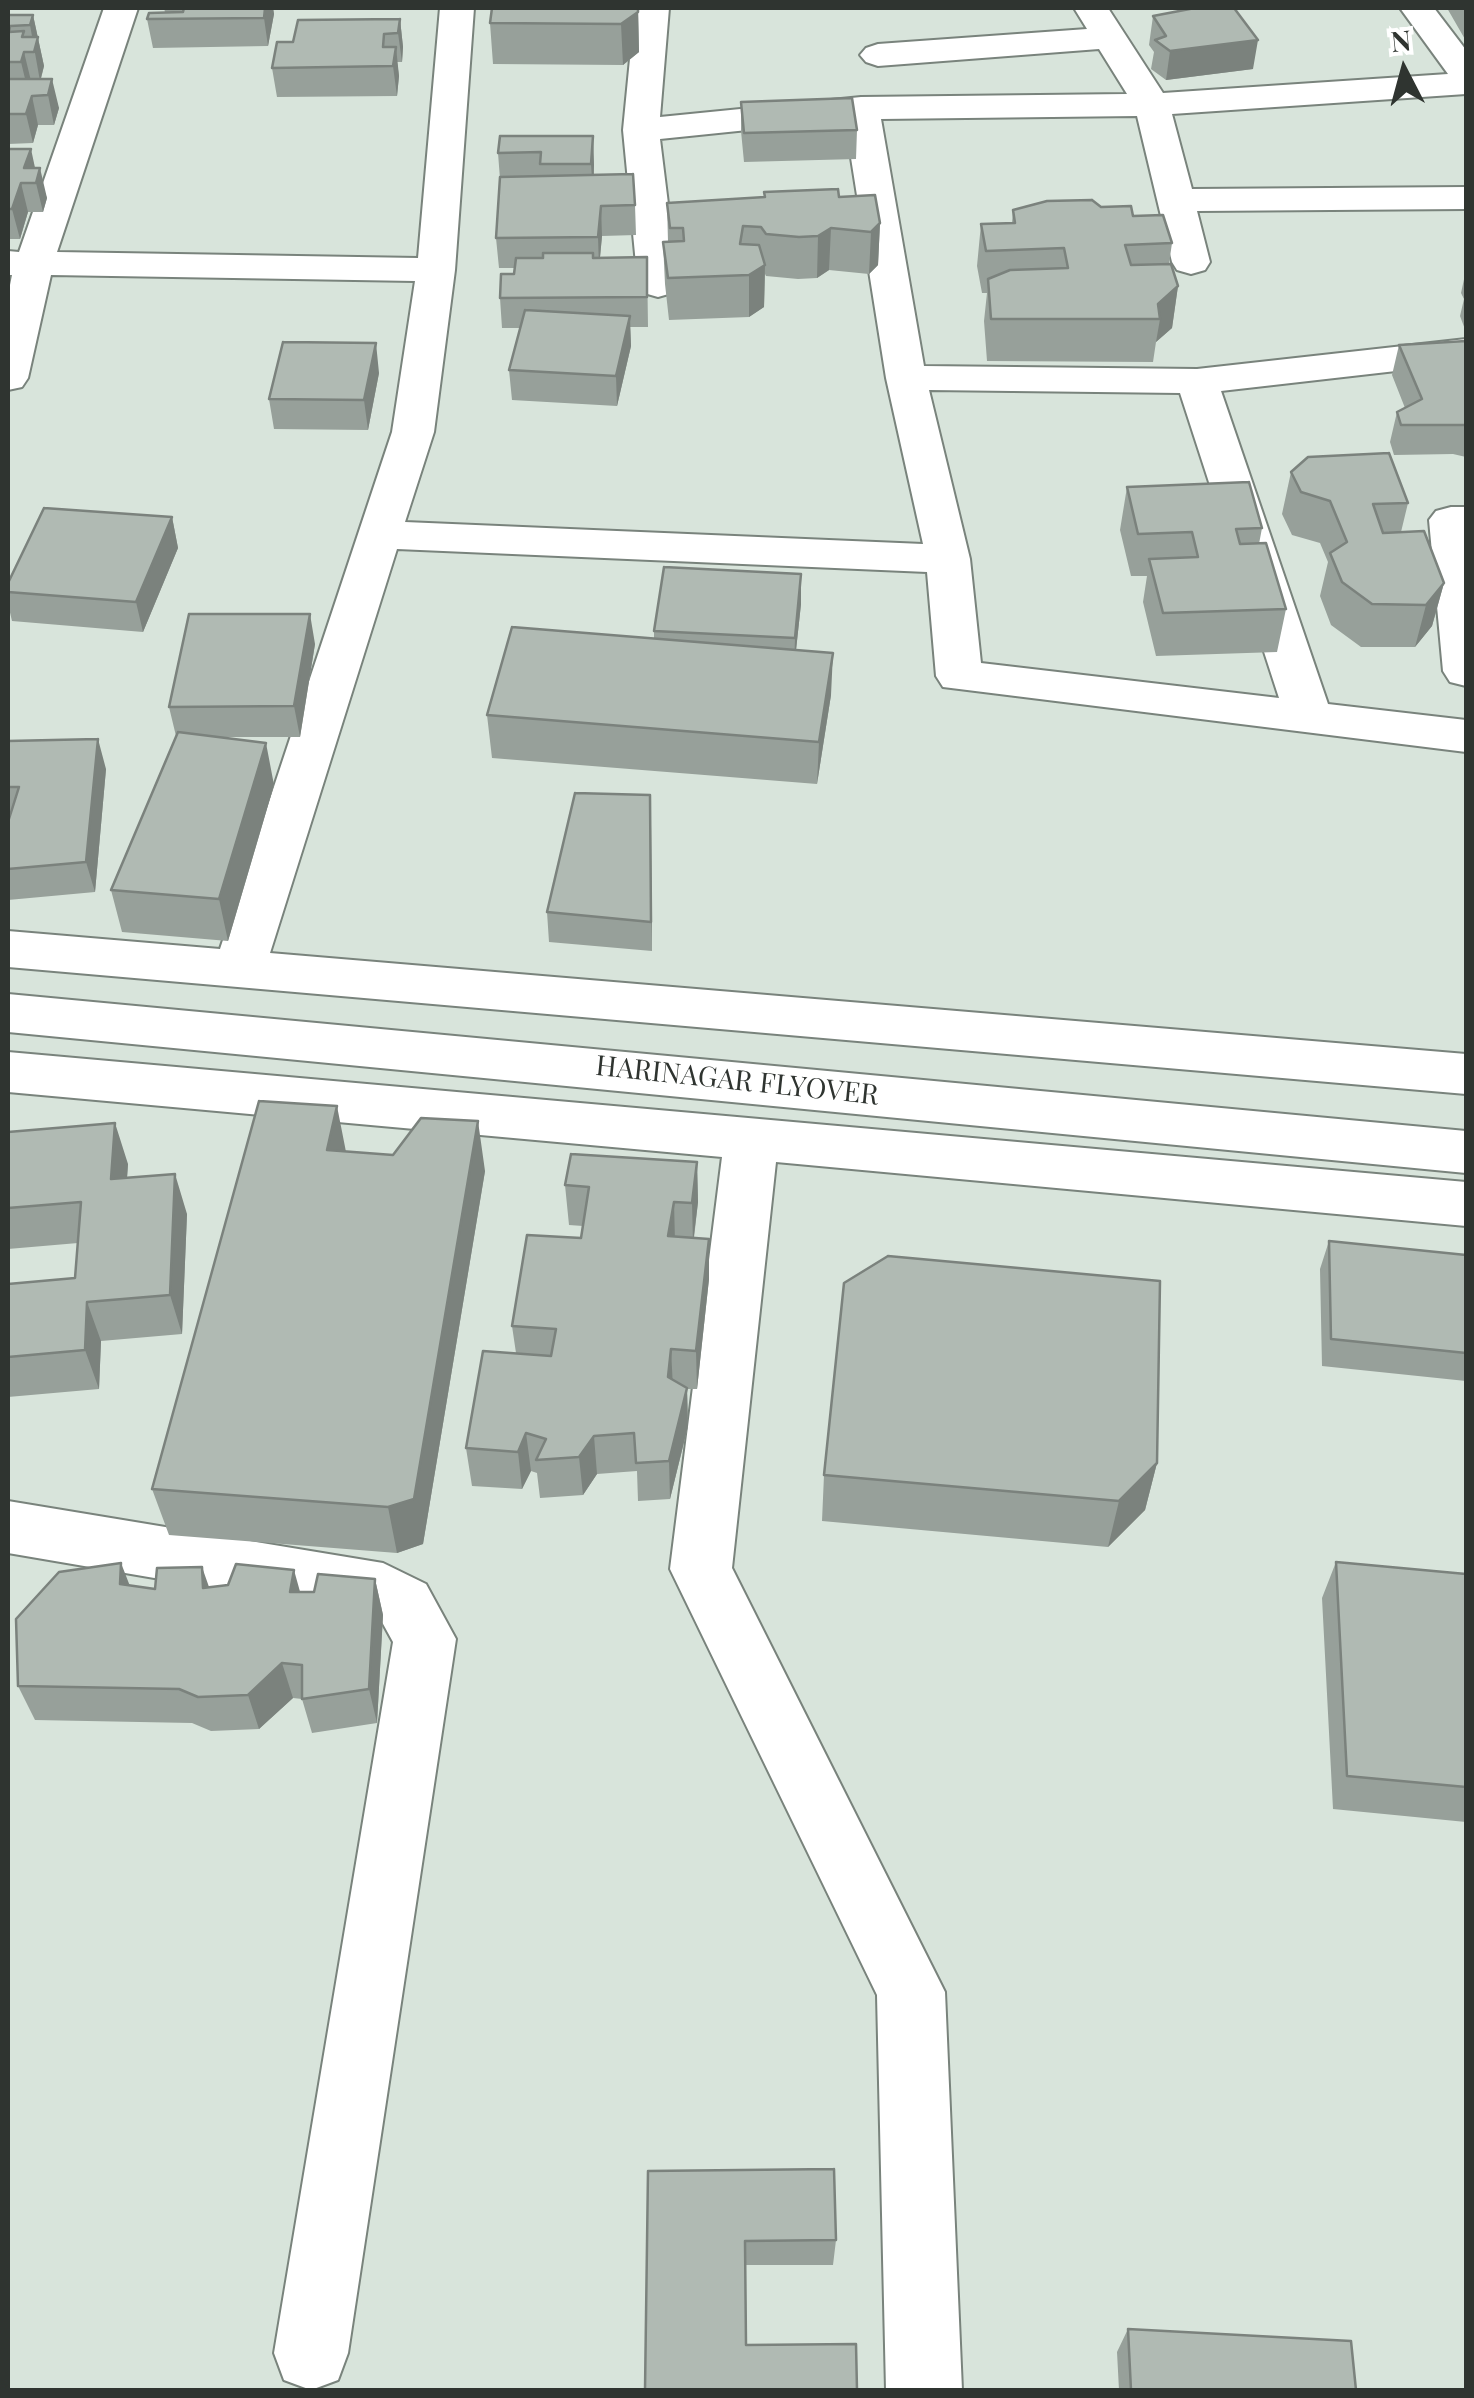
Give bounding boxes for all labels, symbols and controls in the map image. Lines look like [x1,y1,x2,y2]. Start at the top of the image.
north arrow [1354,20,1454,120]
text: N [1389,20,1413,59]
street label: HARINAGAR FLYOVER [594,1049,880,1113]

